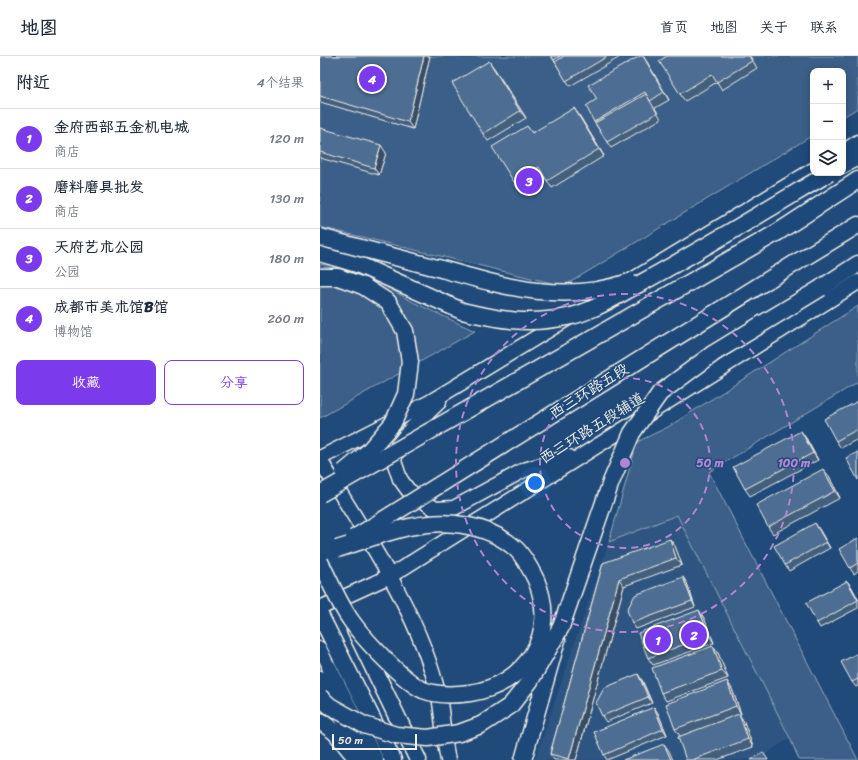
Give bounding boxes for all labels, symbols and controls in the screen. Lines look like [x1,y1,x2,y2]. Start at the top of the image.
text: 地图 [20,11,58,44]
text: 首页 [660,15,688,40]
text: 地图 [710,15,738,40]
text: 关于 [760,15,788,40]
text: 联系 [810,15,838,40]
pin: 4 [359,64,385,94]
text: 附近 [16,67,50,97]
map controls [810,68,846,176]
button: + [810,68,846,104]
text: 4个结果 [257,71,304,94]
button: − [810,104,846,140]
text: 金府西部五金机电城 [54,114,189,140]
text: 1 [26,127,32,150]
text: 120 m [269,127,304,150]
text: 商店 [54,140,80,163]
button: layers [810,140,846,176]
pin: 3 [516,166,542,196]
text: 磨料磨具批发 [54,174,144,200]
text: 2 [25,187,33,210]
text: 130 m [270,187,304,210]
text: 商店 [54,200,80,223]
text: 天府艺术公园 [54,234,144,260]
text: 3 [25,247,33,270]
text: 180 m [269,247,304,270]
text: 公园 [54,260,80,283]
text: 成都市美术馆B馆 [54,294,168,320]
text: 4 [25,307,33,330]
text: 260 m [268,307,304,330]
text: 博物馆 [54,320,93,343]
street label: 西三环路五段 [544,356,634,426]
button: 收藏 [16,360,156,405]
button: 分享 [164,360,304,405]
street label: 西三环路五段辅道 [534,385,650,471]
text: 50 m [696,452,724,474]
text: 100 m [778,452,811,474]
centre of rings [618,456,632,470]
your location [525,473,545,493]
pin: 2 [681,620,707,650]
pin: 1 [645,625,671,655]
text: 50 m [338,731,363,750]
scale bar [332,732,417,751]

